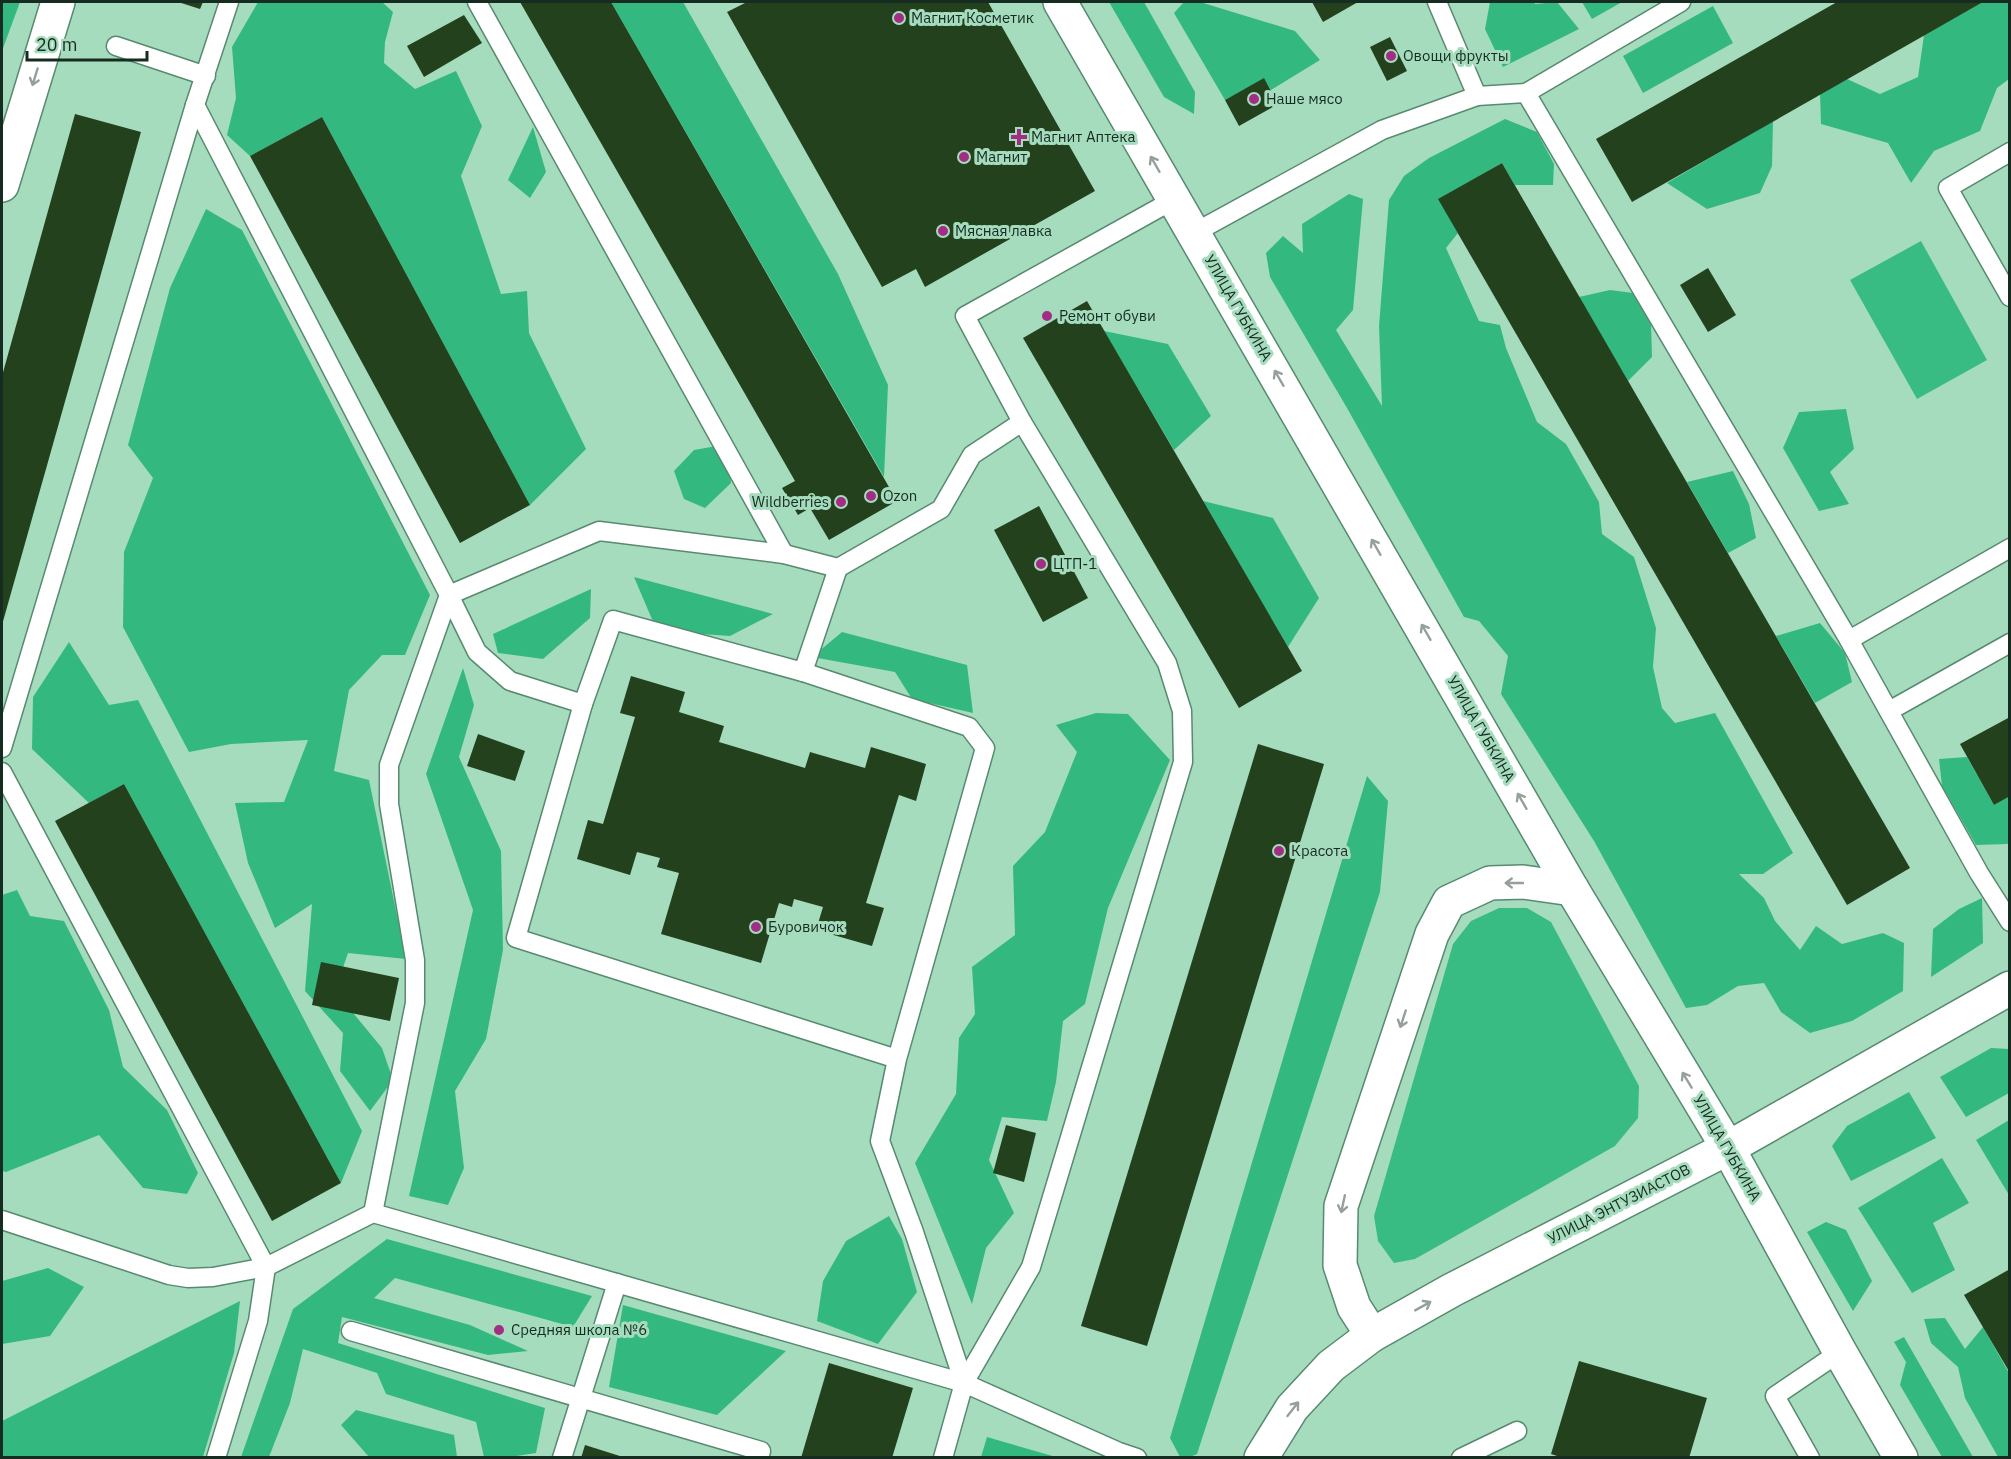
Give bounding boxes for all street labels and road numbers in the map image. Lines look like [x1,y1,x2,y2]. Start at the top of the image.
street label: УЛИЦА ГУБКИНА [1200,251,1277,365]
street label: УЛИЦА ГУБКИНА [1443,672,1520,786]
street label: УЛИЦА ГУБКИНА [1689,1091,1766,1205]
street label: УЛИЦА ЭНТУЗИАСТОВ [1544,1159,1693,1248]

